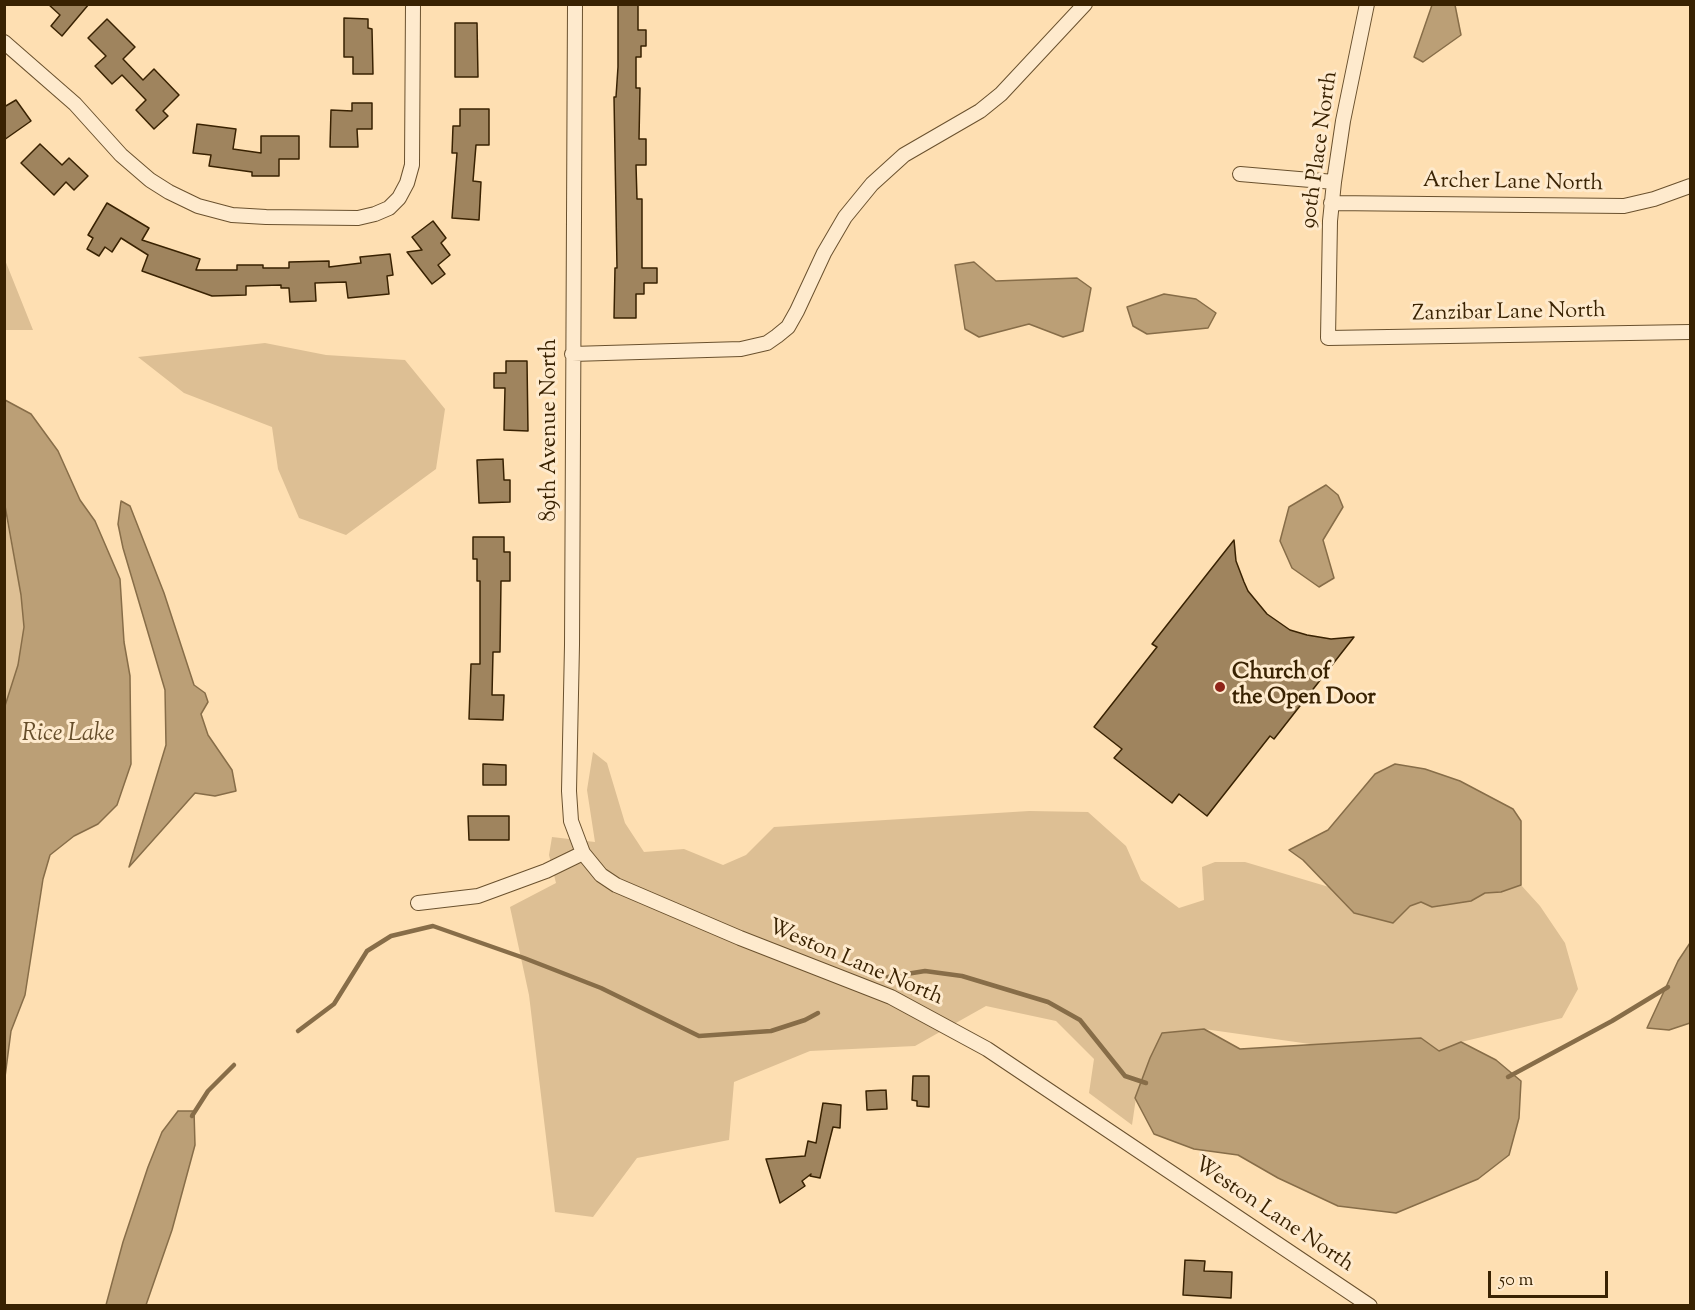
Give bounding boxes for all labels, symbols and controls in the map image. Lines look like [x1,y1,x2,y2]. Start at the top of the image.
street label: 90th Place North [1297,70,1345,230]
street label: Archer Lane North [1423,169,1603,199]
street label: Zanzibar Lane North [1412,299,1606,329]
street label: 89th Avenue North [538,339,564,521]
place label: Church of the Open Door [1232,661,1376,712]
marker: Church of the Open Door [1213,680,1227,694]
water label: Rice Lake [22,722,114,750]
street label: Weston Lane North [764,915,946,1013]
street label: Weston Lane North [1188,1153,1358,1279]
scale bar [1491,1259,1611,1297]
text: 50 m [1499,1268,1533,1294]

